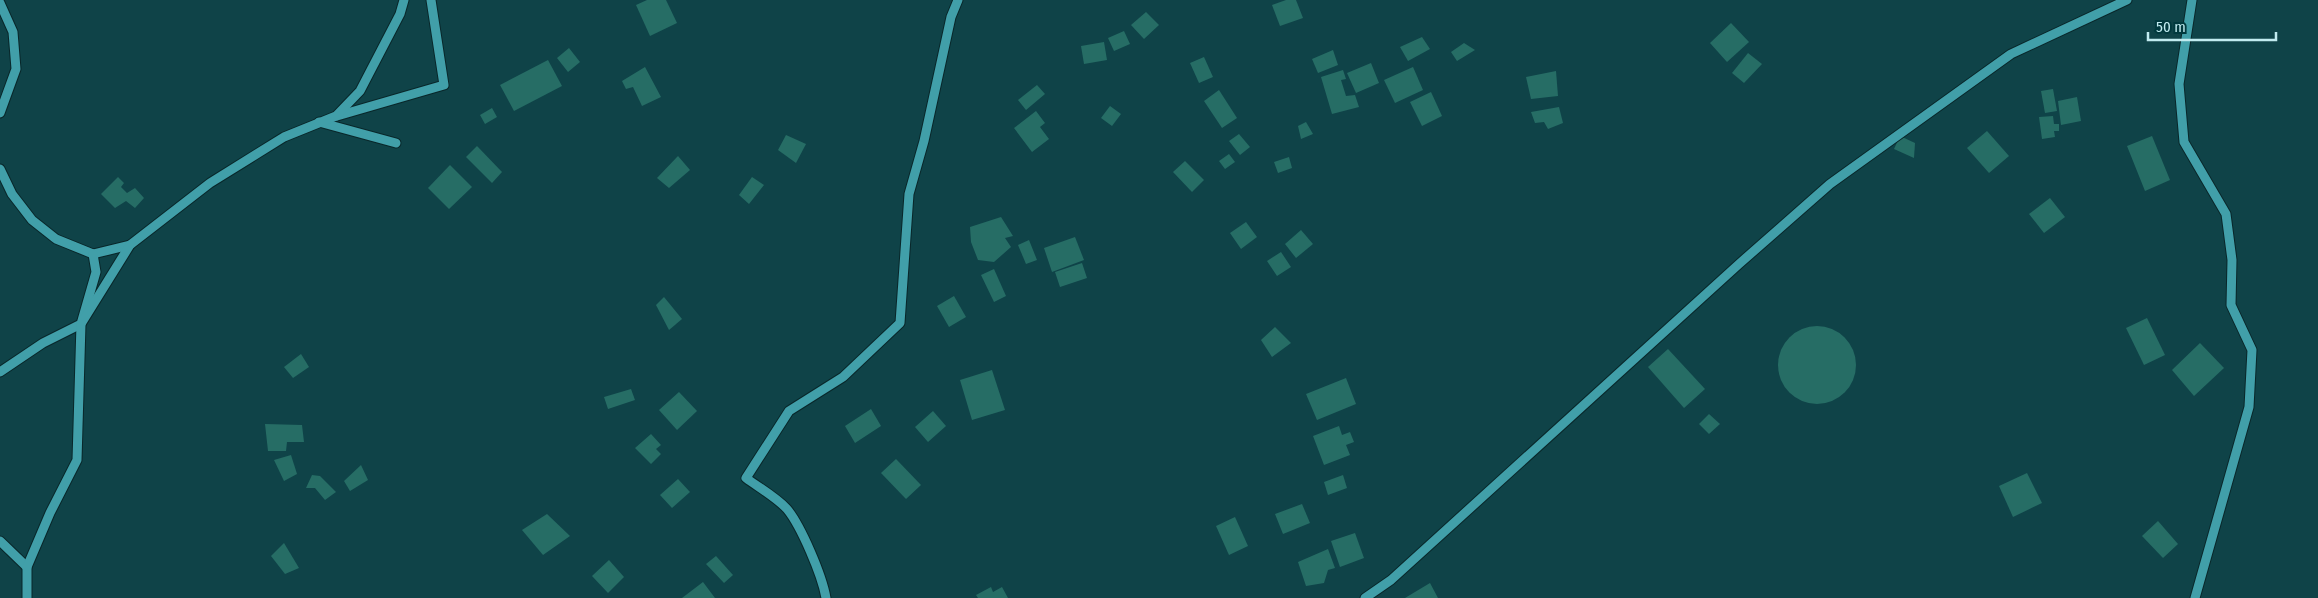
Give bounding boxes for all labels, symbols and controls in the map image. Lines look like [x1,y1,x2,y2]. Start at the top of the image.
scale bar [2148,10,2276,42]
text: 50 m [2156,18,2186,36]

